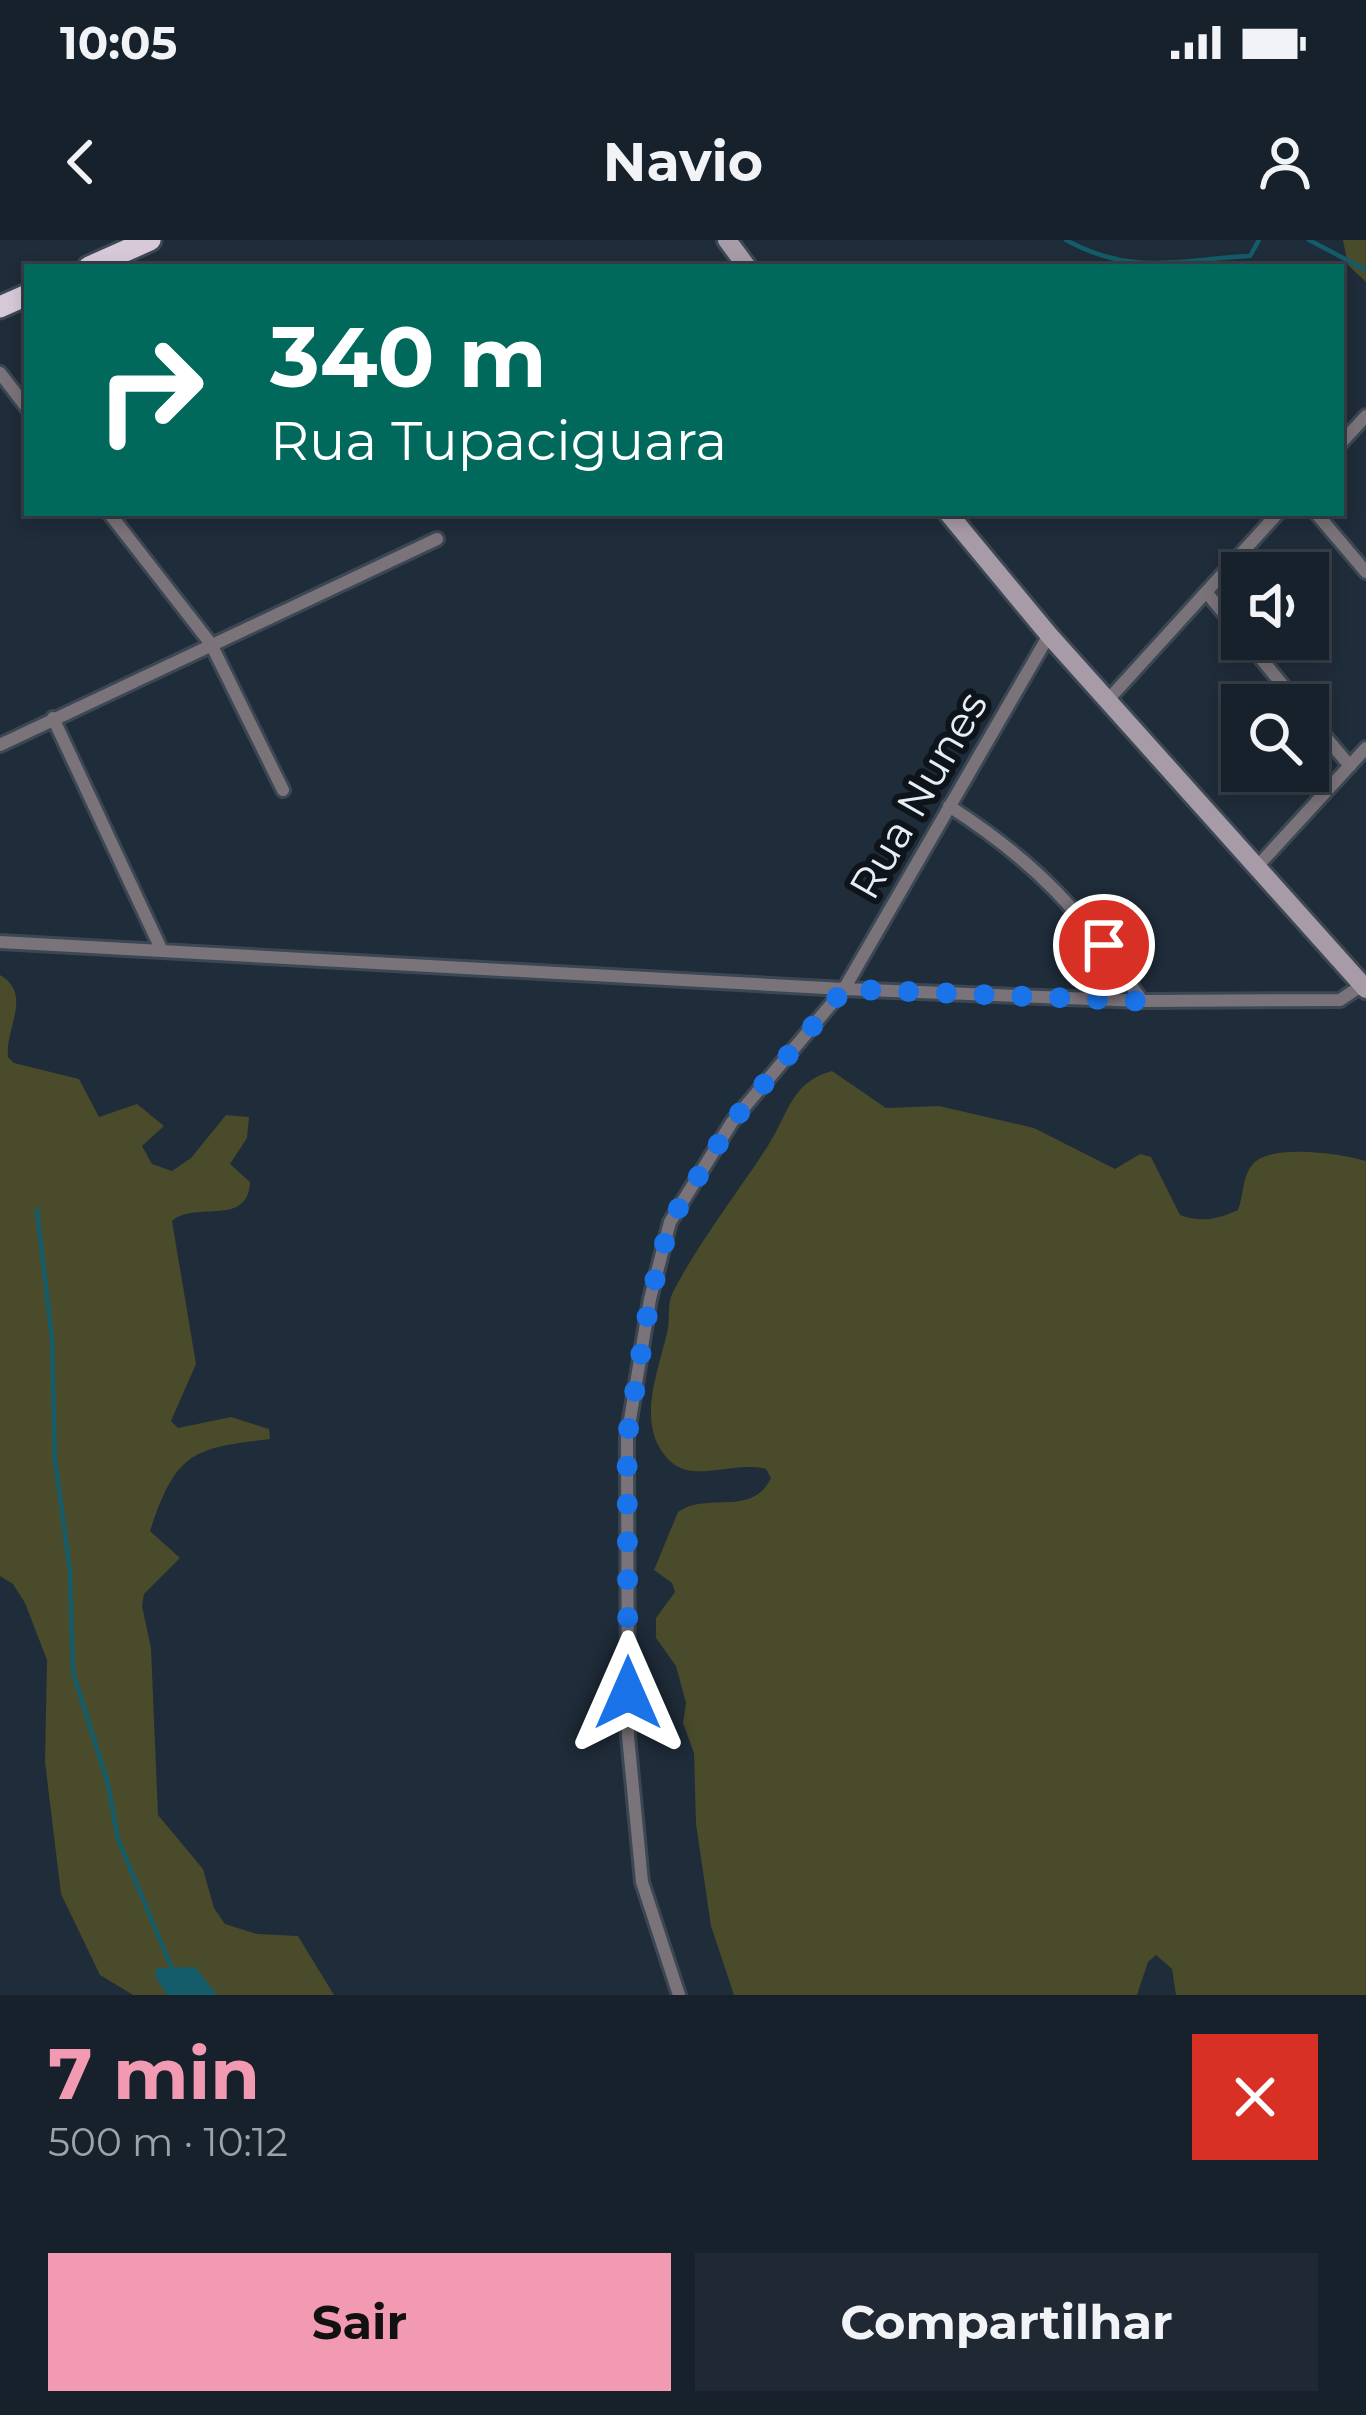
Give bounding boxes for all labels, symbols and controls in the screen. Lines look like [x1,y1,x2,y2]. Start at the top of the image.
text: 10:05 [60,15,177,70]
icon: back [48,129,114,195]
text: Navio [603,129,763,195]
icon: person [1252,129,1318,195]
text: 340 m [270,306,547,408]
icon: right [72,312,228,468]
text: Rua Tupaciguara [270,408,727,474]
map controls [1221,552,1329,792]
button: sound [1221,552,1329,660]
street label: Rua Nunes [838,682,998,908]
button: search [1221,684,1329,792]
pin [1053,894,1155,996]
icon: arrive [1071,912,1137,978]
position arrow [565,1630,691,1756]
text: 7 min [48,2029,260,2117]
button: close [1192,2034,1318,2160]
text: 500 m · 10:12 [48,2118,288,2166]
button: Sair [48,2253,671,2391]
button: Compartilhar [695,2253,1318,2391]

